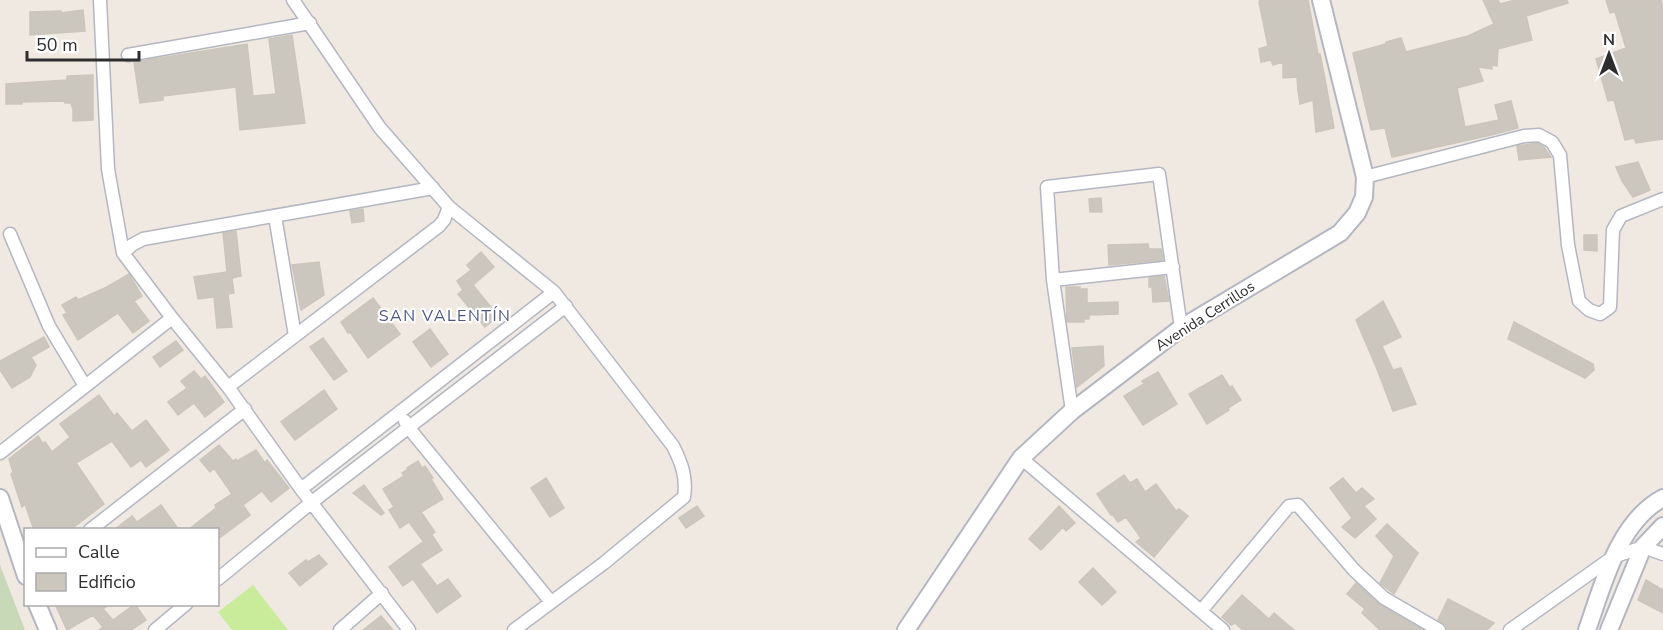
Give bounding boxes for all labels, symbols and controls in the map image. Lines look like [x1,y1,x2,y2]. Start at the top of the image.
scale bar [27,24,140,62]
north arrow [1579,24,1639,84]
text: N [1603,29,1615,51]
text: 50 m [36,33,78,57]
street label: Avenida Cerrillos [1151,276,1259,356]
district label: SAN VALENTÍN [379,305,511,327]
legend [24,528,219,606]
text: Calle [78,540,120,564]
text: Edificio [78,570,136,594]

